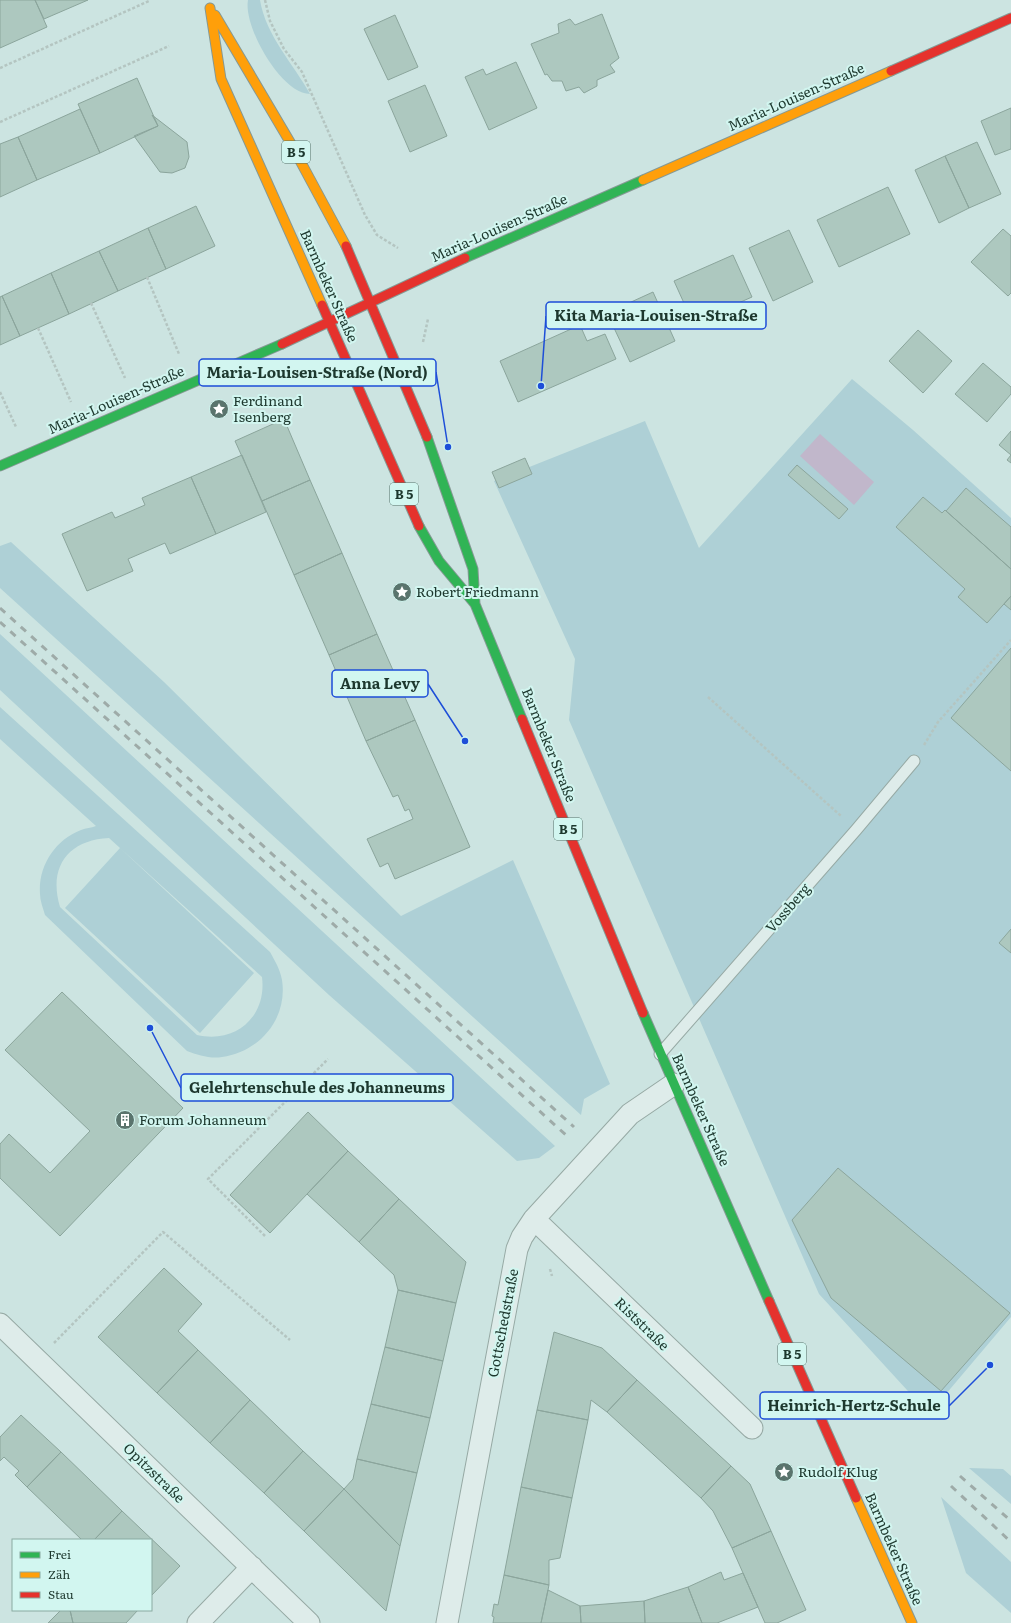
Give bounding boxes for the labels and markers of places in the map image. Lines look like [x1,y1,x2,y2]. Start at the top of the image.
callout: Kita Maria-Louisen-Straße [546,302,766,329]
callout: Maria-Louisen-Straße (Nord) [199,359,436,386]
place label: Ferdinand Isenberg [233,390,303,426]
place icon: Ferdinand Isenberg [208,398,230,420]
place icon: Robert Friedmann [391,581,413,603]
place label: Robert Friedmann [416,581,539,601]
callout: Anna Levy [332,670,428,697]
callout: Gelehrtenschule des Johanneums [181,1074,453,1101]
building icon: Forum Johanneum [114,1109,136,1131]
place label: Forum Johanneum [139,1109,267,1129]
callout: Heinrich-Hertz-Schule [760,1392,949,1419]
place icon: Rudolf Klug [773,1461,795,1483]
place label: Rudolf Klug [798,1461,878,1481]

